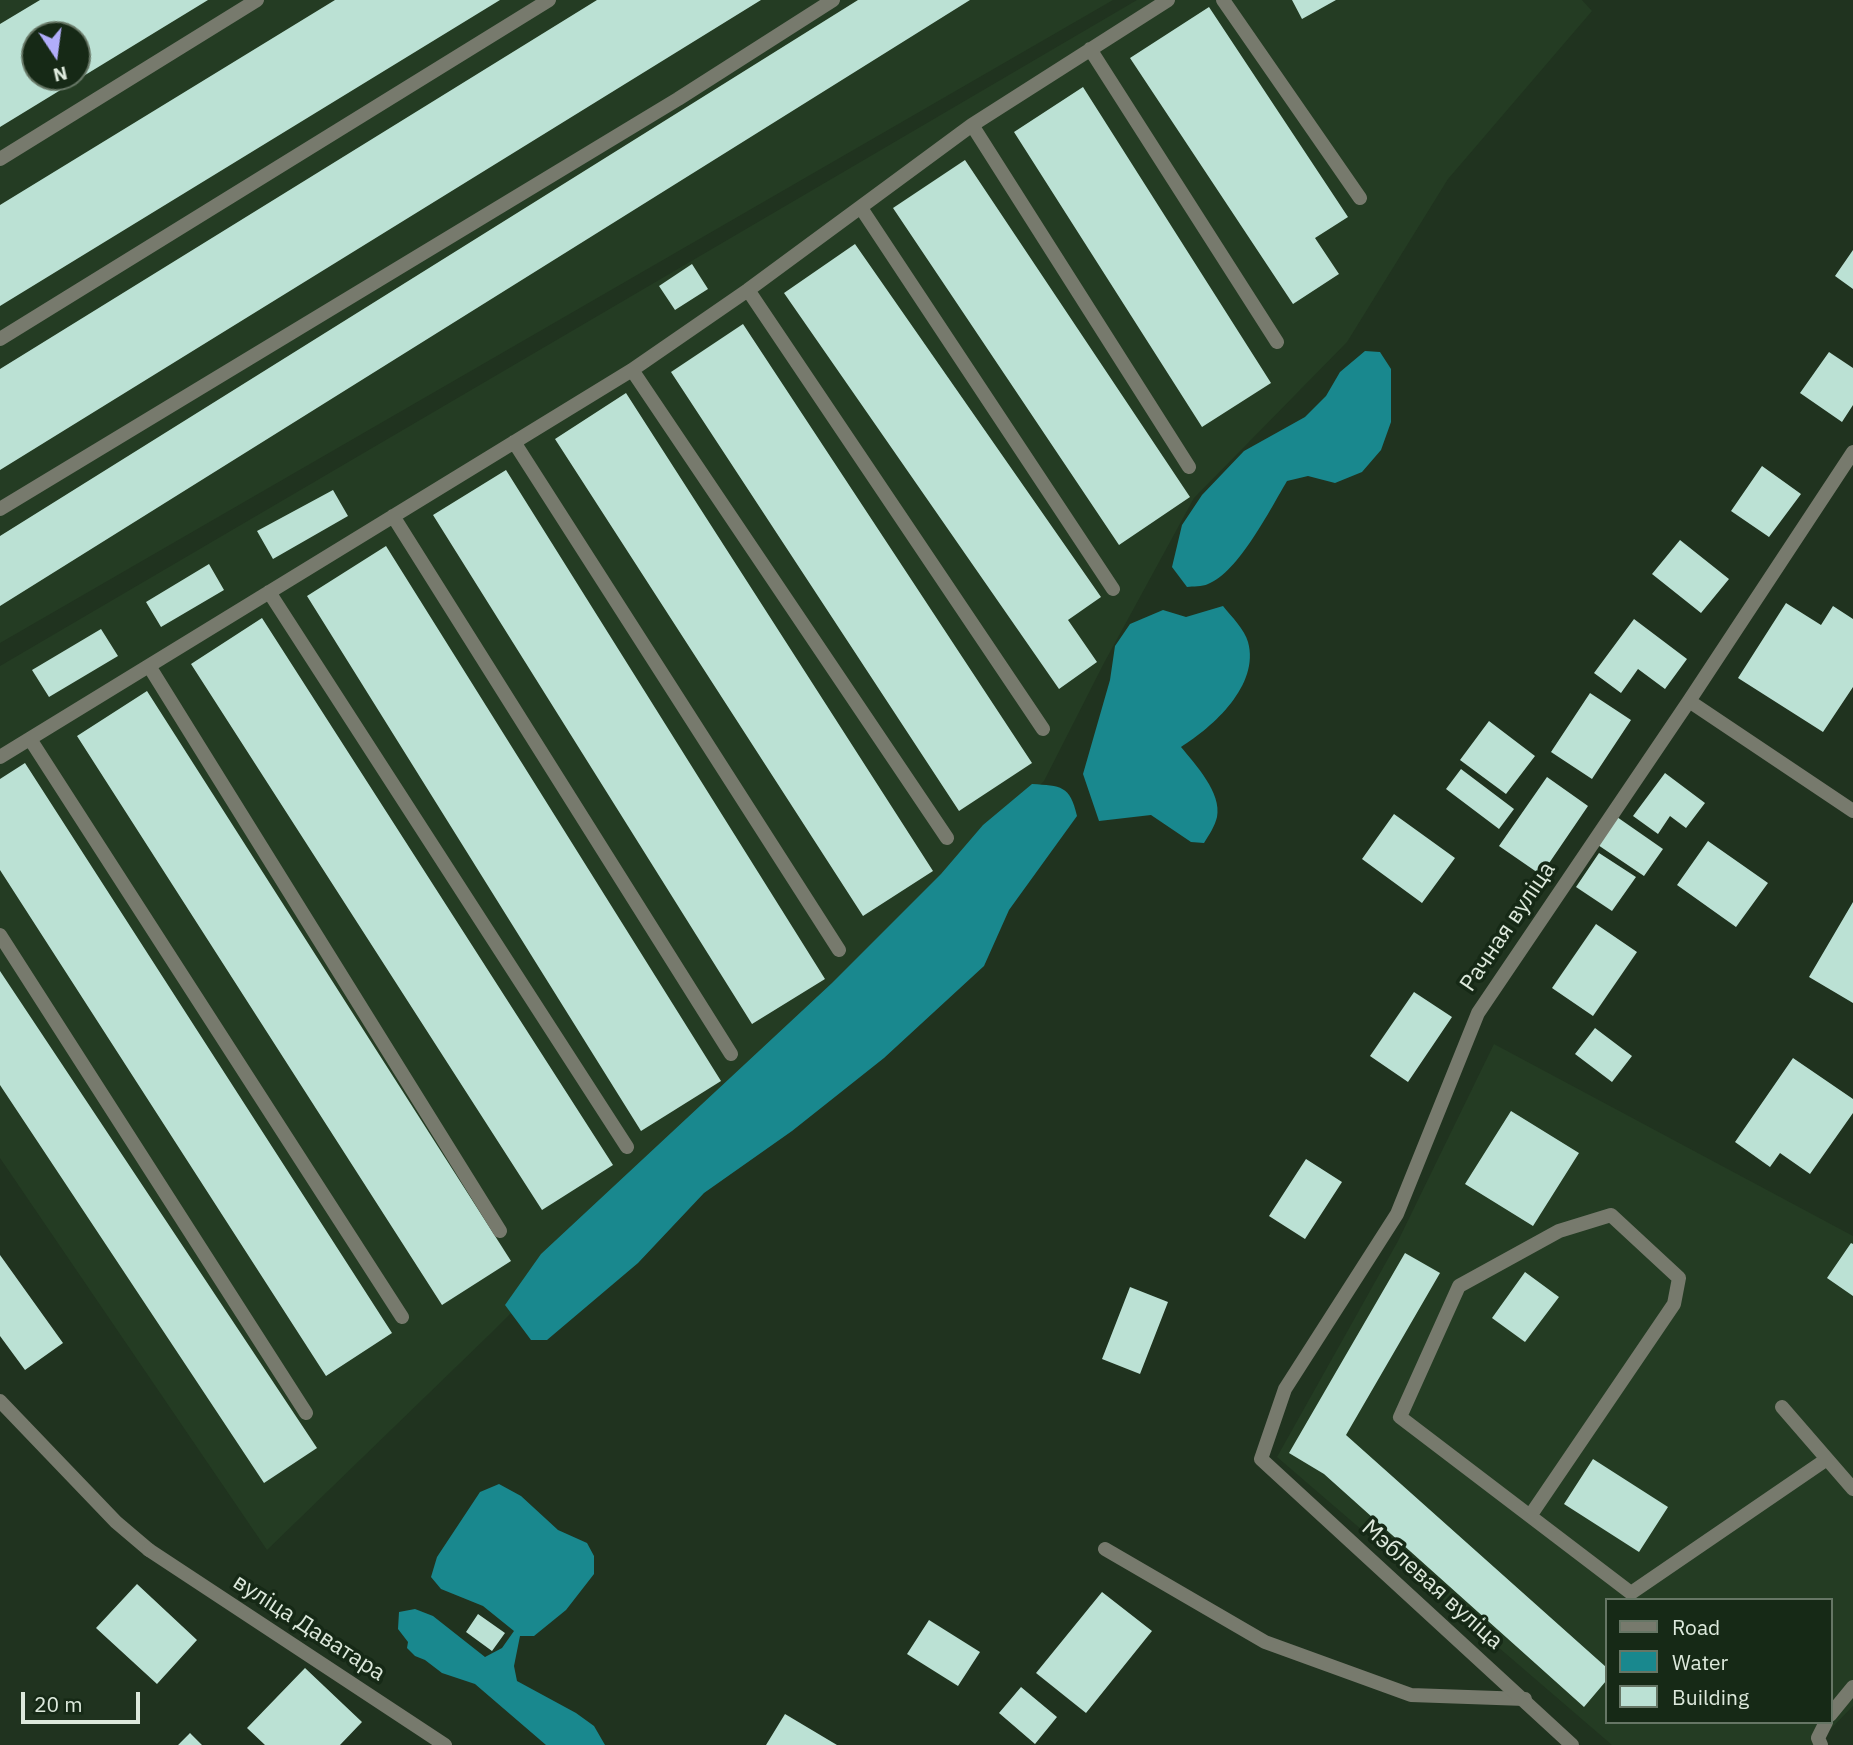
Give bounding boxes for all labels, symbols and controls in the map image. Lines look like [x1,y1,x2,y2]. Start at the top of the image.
north arrow [21,21,91,91]
text: N [51,61,70,88]
street label: Рачная вуліца [1455,857,1561,997]
street label: Мэблевая вуліца [1356,1514,1508,1656]
street label: вуліца Даватара [228,1569,390,1687]
legend [1604,1598,1832,1724]
text: Road [1672,1613,1720,1641]
text: Water [1672,1648,1728,1676]
scale bar [24,1678,144,1722]
text: Building [1672,1683,1749,1711]
text: 20 m [34,1690,83,1718]

